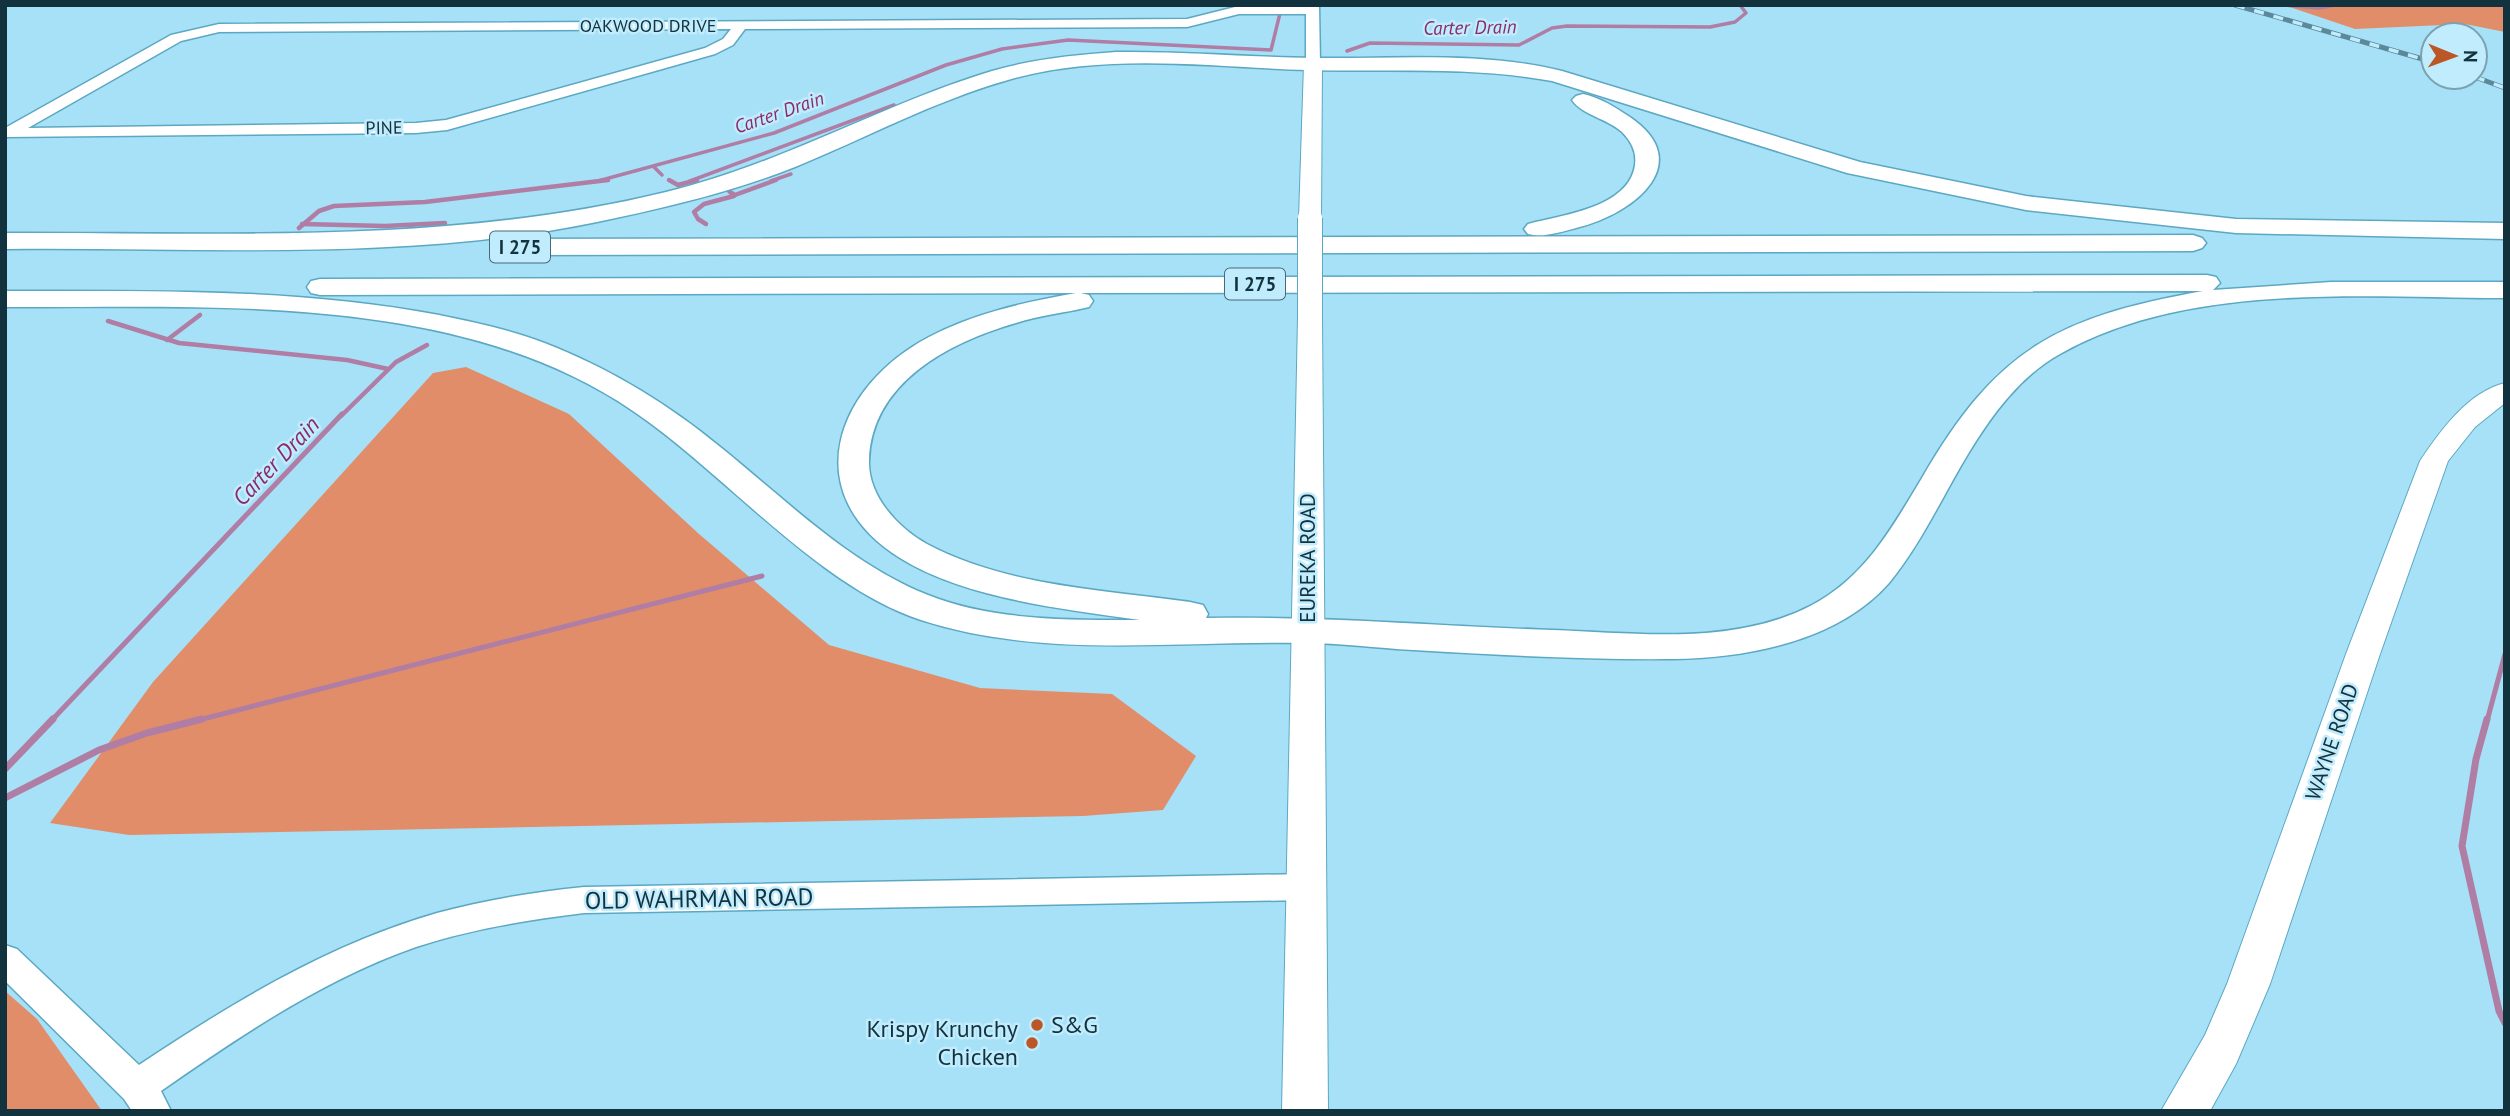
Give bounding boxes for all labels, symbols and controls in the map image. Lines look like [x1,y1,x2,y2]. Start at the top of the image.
street label: OAKWOOD DRIVE [580,14,716,37]
water label: Carter Drain [1423,14,1517,40]
north arrow [2419,21,2489,91]
text: N [2459,50,2483,63]
water label: Carter Drain [731,85,827,139]
street label: PINE [365,116,403,139]
road number: I 275 [490,232,550,262]
road number: I 275 [1225,268,1285,300]
water label: Carter Drain [226,410,325,511]
street label: EUREKA ROAD [1294,493,1321,623]
street label: WAYNE ROAD [2299,680,2364,804]
street label: OLD WAHRMAN ROAD [584,881,813,916]
place label: S&G [1051,1009,1098,1040]
place label: Krispy Krunchy Chicken [867,1013,1018,1072]
marker: S&G [1029,1017,1045,1033]
marker: Krispy Krunchy Chicken [1024,1035,1040,1051]

